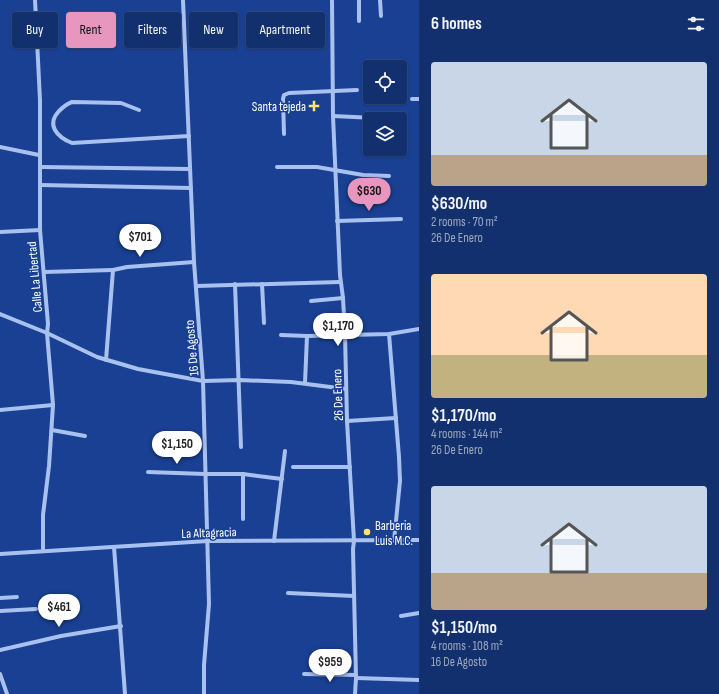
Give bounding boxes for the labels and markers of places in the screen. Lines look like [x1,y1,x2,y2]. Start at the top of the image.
place label: Santa tejeda [252,99,306,115]
marker: Santa tejeda [309,101,319,111]
pin: $630 [345,178,393,212]
pin: $701 [116,224,164,258]
pin: $1,170 [305,313,371,347]
pin: $1,150 [144,431,210,465]
place label: Barberia Luis M.C. [375,518,413,549]
marker: Barberia Luis M.C. [362,527,372,537]
pin: $461 [35,594,83,628]
pin: $959 [306,649,354,683]

